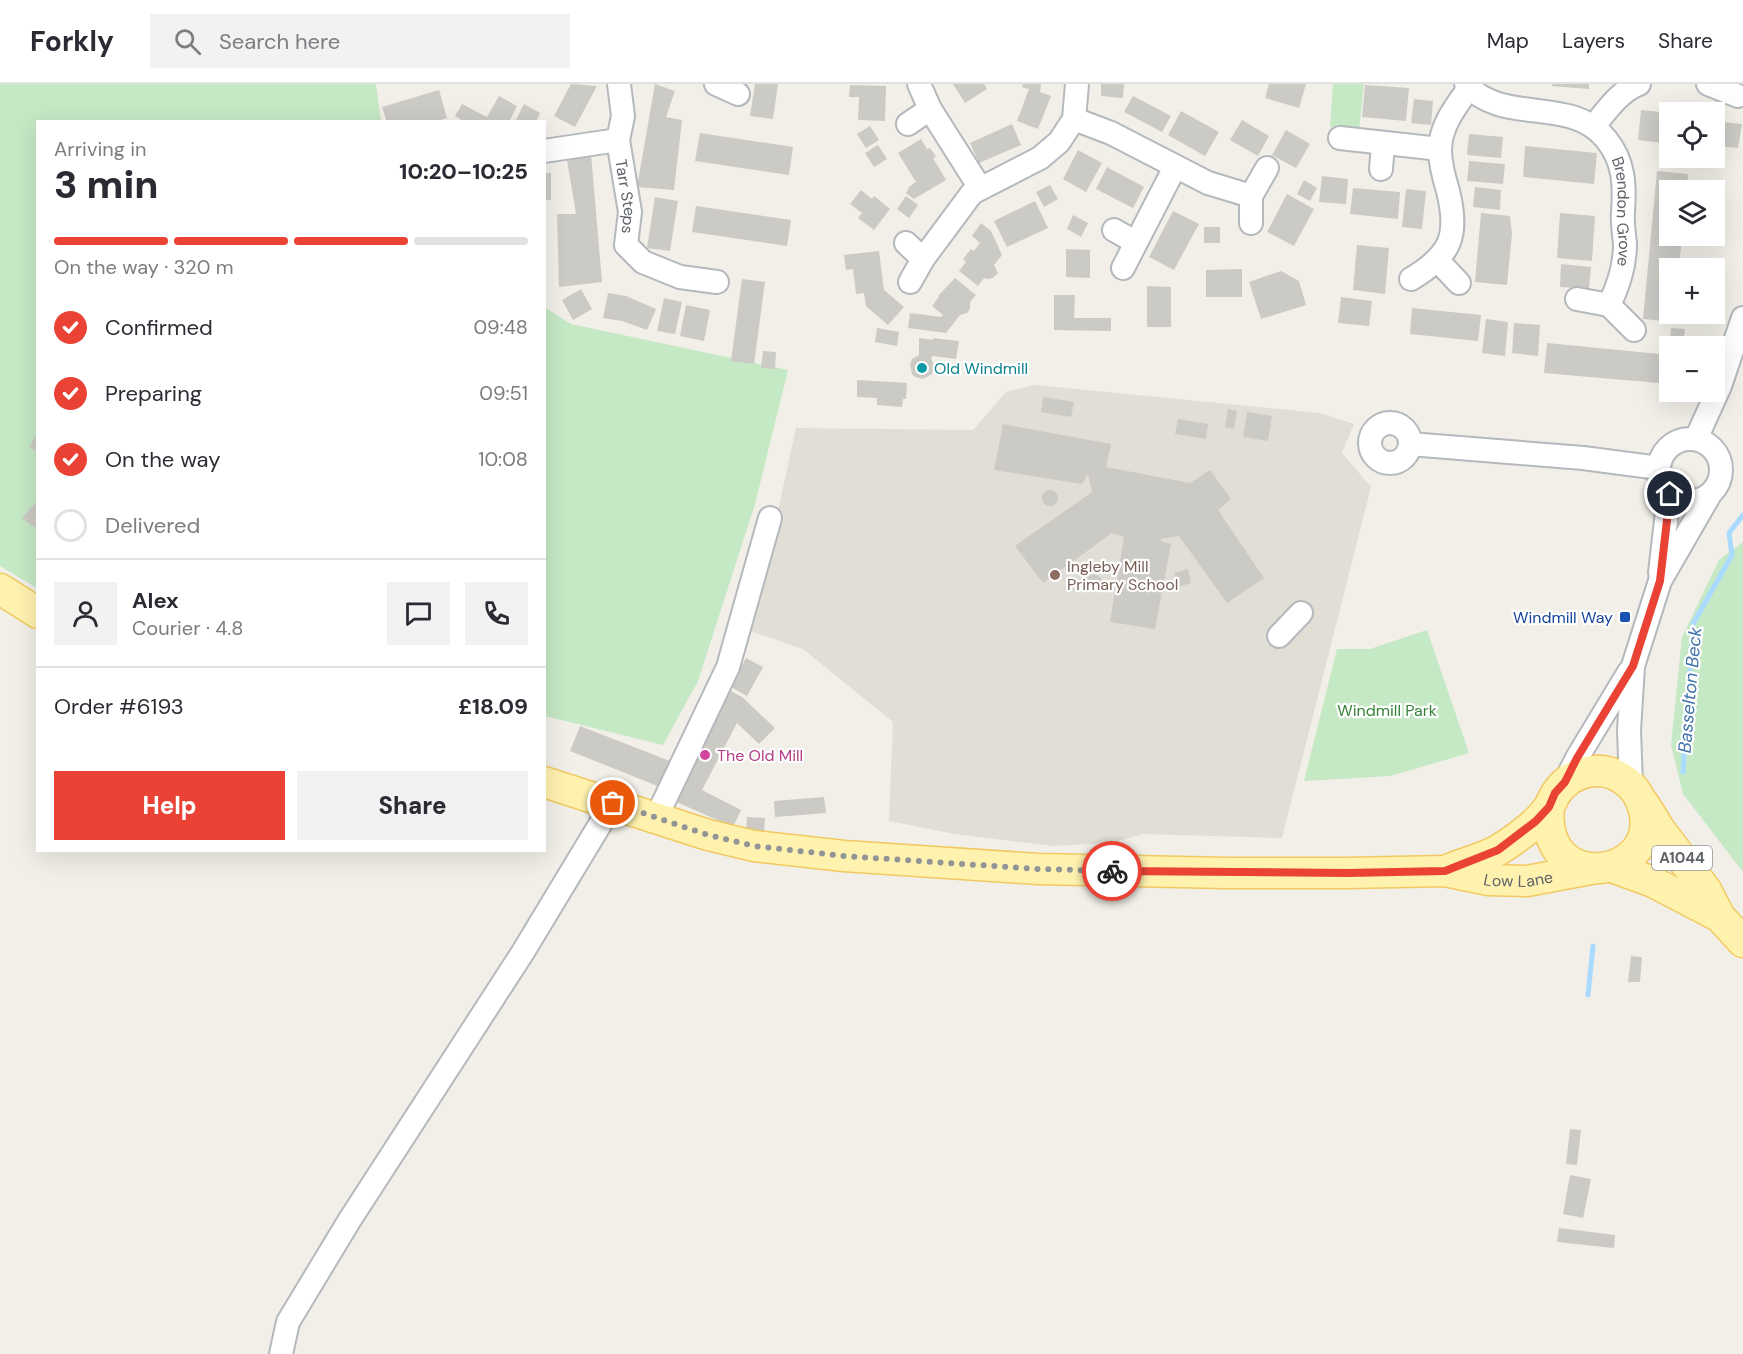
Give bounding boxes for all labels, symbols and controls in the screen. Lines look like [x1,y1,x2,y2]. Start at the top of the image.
search box [150,14,570,68]
text: Forkly [30,23,114,60]
icon: search [171,25,204,58]
text: Search here [219,27,340,56]
text: Map [1487,27,1529,55]
text: Layers [1562,27,1625,55]
text: Share [1658,27,1713,55]
map controls [1659,102,1725,402]
button: locate [1659,102,1725,168]
text: Arriving in [54,136,146,162]
street label: Brendon Grove [1607,153,1636,268]
text: 10:20–10:25 [399,157,528,186]
street label: Tarr Steps [611,158,641,235]
text: 3 min [54,159,159,210]
button: layers [1659,180,1725,246]
text: On the way · 320 m [54,254,233,280]
button: + [1659,258,1725,324]
icon: check [54,311,87,344]
text: Confirmed [105,313,213,342]
text: 09:48 [473,314,528,340]
button: − [1659,336,1725,402]
place label: Old Windmill [934,358,1028,379]
marker: Old Windmill [915,361,929,375]
icon: check [54,377,87,410]
text: Preparing [105,379,202,408]
text: 09:51 [479,380,528,406]
icon: check [54,443,87,476]
text: On the way [105,445,220,474]
text: 10:08 [478,446,528,472]
pin [1644,468,1695,519]
icon: home [1653,477,1686,510]
text: Delivered [105,511,200,540]
place label: Ingleby Mill Primary School [1067,556,1178,595]
marker: Ingleby Mill Primary School [1048,568,1062,582]
button: person [54,582,117,645]
button: chat [387,582,450,645]
button: phone [465,582,528,645]
text: Alex [132,586,179,615]
place label: Windmill Way [1513,607,1613,628]
marker: Windmill Way [1618,610,1632,624]
text: Courier · 4.8 [132,615,243,641]
water label: Basselton Beck [1673,625,1708,754]
text: Order #6193 [54,692,184,721]
text: £18.09 [458,692,528,721]
park label: Windmill Park [1337,700,1437,721]
place label: The Old Mill [717,745,803,766]
marker: The Old Mill [698,748,712,762]
button: Help [54,771,285,840]
button: Share [297,771,528,840]
pin [587,777,638,828]
icon: bag [596,786,629,819]
courier [1082,841,1142,901]
road number: A1044 [1652,846,1712,870]
icon: bike [1096,855,1129,888]
street label: Low Lane [1482,866,1554,892]

